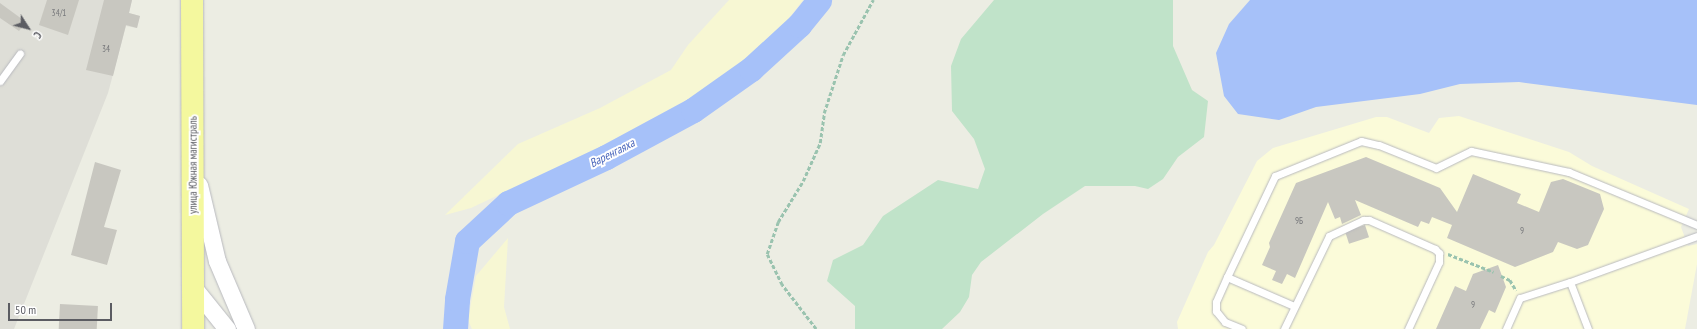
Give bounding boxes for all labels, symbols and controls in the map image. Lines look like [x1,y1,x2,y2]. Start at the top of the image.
north arrow [8,8,48,48]
house number: 34/1 [52,8,66,18]
text: С [31,29,45,41]
house number: 34 [102,44,110,54]
street label: улица Южная магистраль [186,116,200,214]
water label: Варенгаяха [587,136,637,170]
house number: 9Б [1295,216,1303,226]
house number: 9 [1520,226,1524,236]
scale bar [10,295,114,321]
house number: 9 [1471,300,1475,310]
text: 50 m [15,302,36,317]

